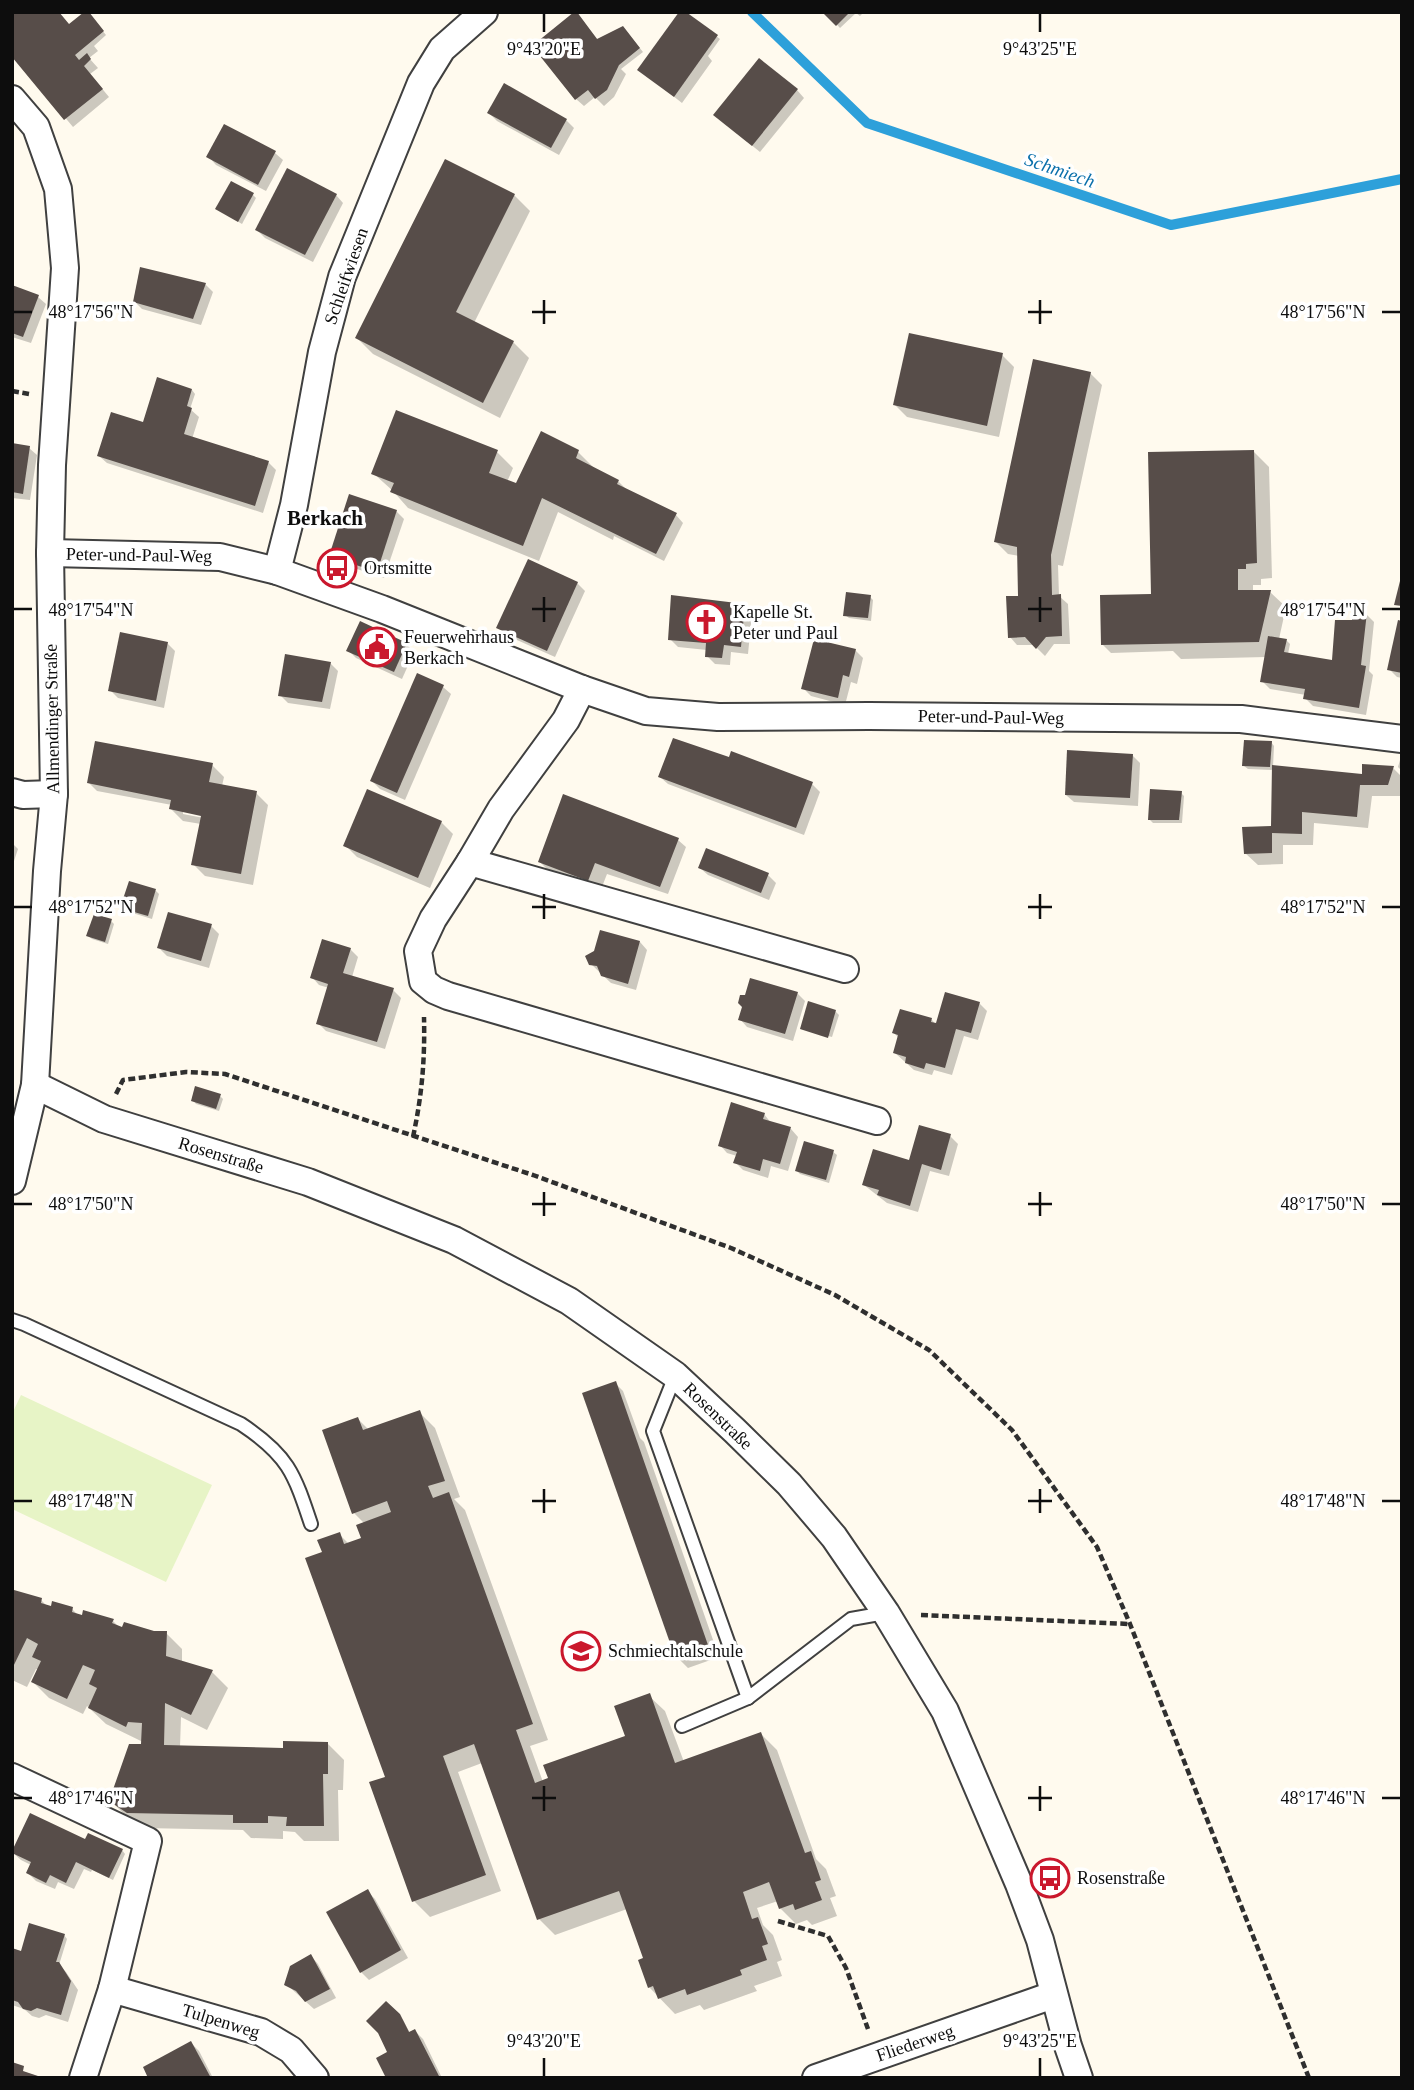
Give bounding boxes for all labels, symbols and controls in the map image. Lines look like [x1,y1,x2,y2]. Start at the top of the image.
text: 9°43'20"E [507,39,581,59]
text: 9°43'25"E [1003,39,1077,59]
water label: Schmiech [1022,148,1098,192]
street label: Schleifwiesen [320,225,372,327]
text: 48°17'56"N [49,302,133,322]
text: 48°17'56"N [1281,302,1365,322]
district label: Berkach [287,506,363,530]
street label: Peter-und-Paul-Weg [66,544,212,566]
bus stop icon: Ortsmitte [316,547,358,589]
place label: Ortsmitte [364,558,432,578]
text: 48°17'54"N [49,600,133,620]
text: 48°17'54"N [1281,600,1365,620]
church icon: Kapelle St. Peter und Paul [685,601,727,643]
place label: Kapelle St. Peter und Paul [733,602,838,643]
public building icon: Feuerwehrhaus Berkach [356,626,398,668]
place label: Feuerwehrhaus Berkach [404,627,514,668]
street label: Allmendinger Straße [41,644,63,794]
street label: Peter-und-Paul-Weg [918,706,1064,728]
text: 48°17'52"N [49,897,133,917]
text: 48°17'52"N [1281,897,1365,917]
street label: Rosenstraße [176,1133,266,1177]
text: 48°17'50"N [49,1194,133,1214]
text: 48°17'50"N [1281,1194,1365,1214]
street label: Rosenstraße [679,1378,757,1454]
text: 48°17'48"N [49,1491,133,1511]
text: 48°17'48"N [1281,1491,1365,1511]
school or university icon: Schmiechtalschule [560,1630,602,1672]
place label: Schmiechtalschule [608,1641,743,1661]
text: 48°17'46"N [49,1788,133,1808]
text: 48°17'46"N [1281,1788,1365,1808]
bus stop icon: Rosenstraße [1029,1857,1071,1899]
place label: Rosenstraße [1077,1868,1165,1888]
street label: Tulpenweg [180,2000,262,2042]
street label: Fliederweg [873,2020,957,2066]
text: 9°43'20"E [507,2031,581,2051]
text: 9°43'25"E [1003,2031,1077,2051]

